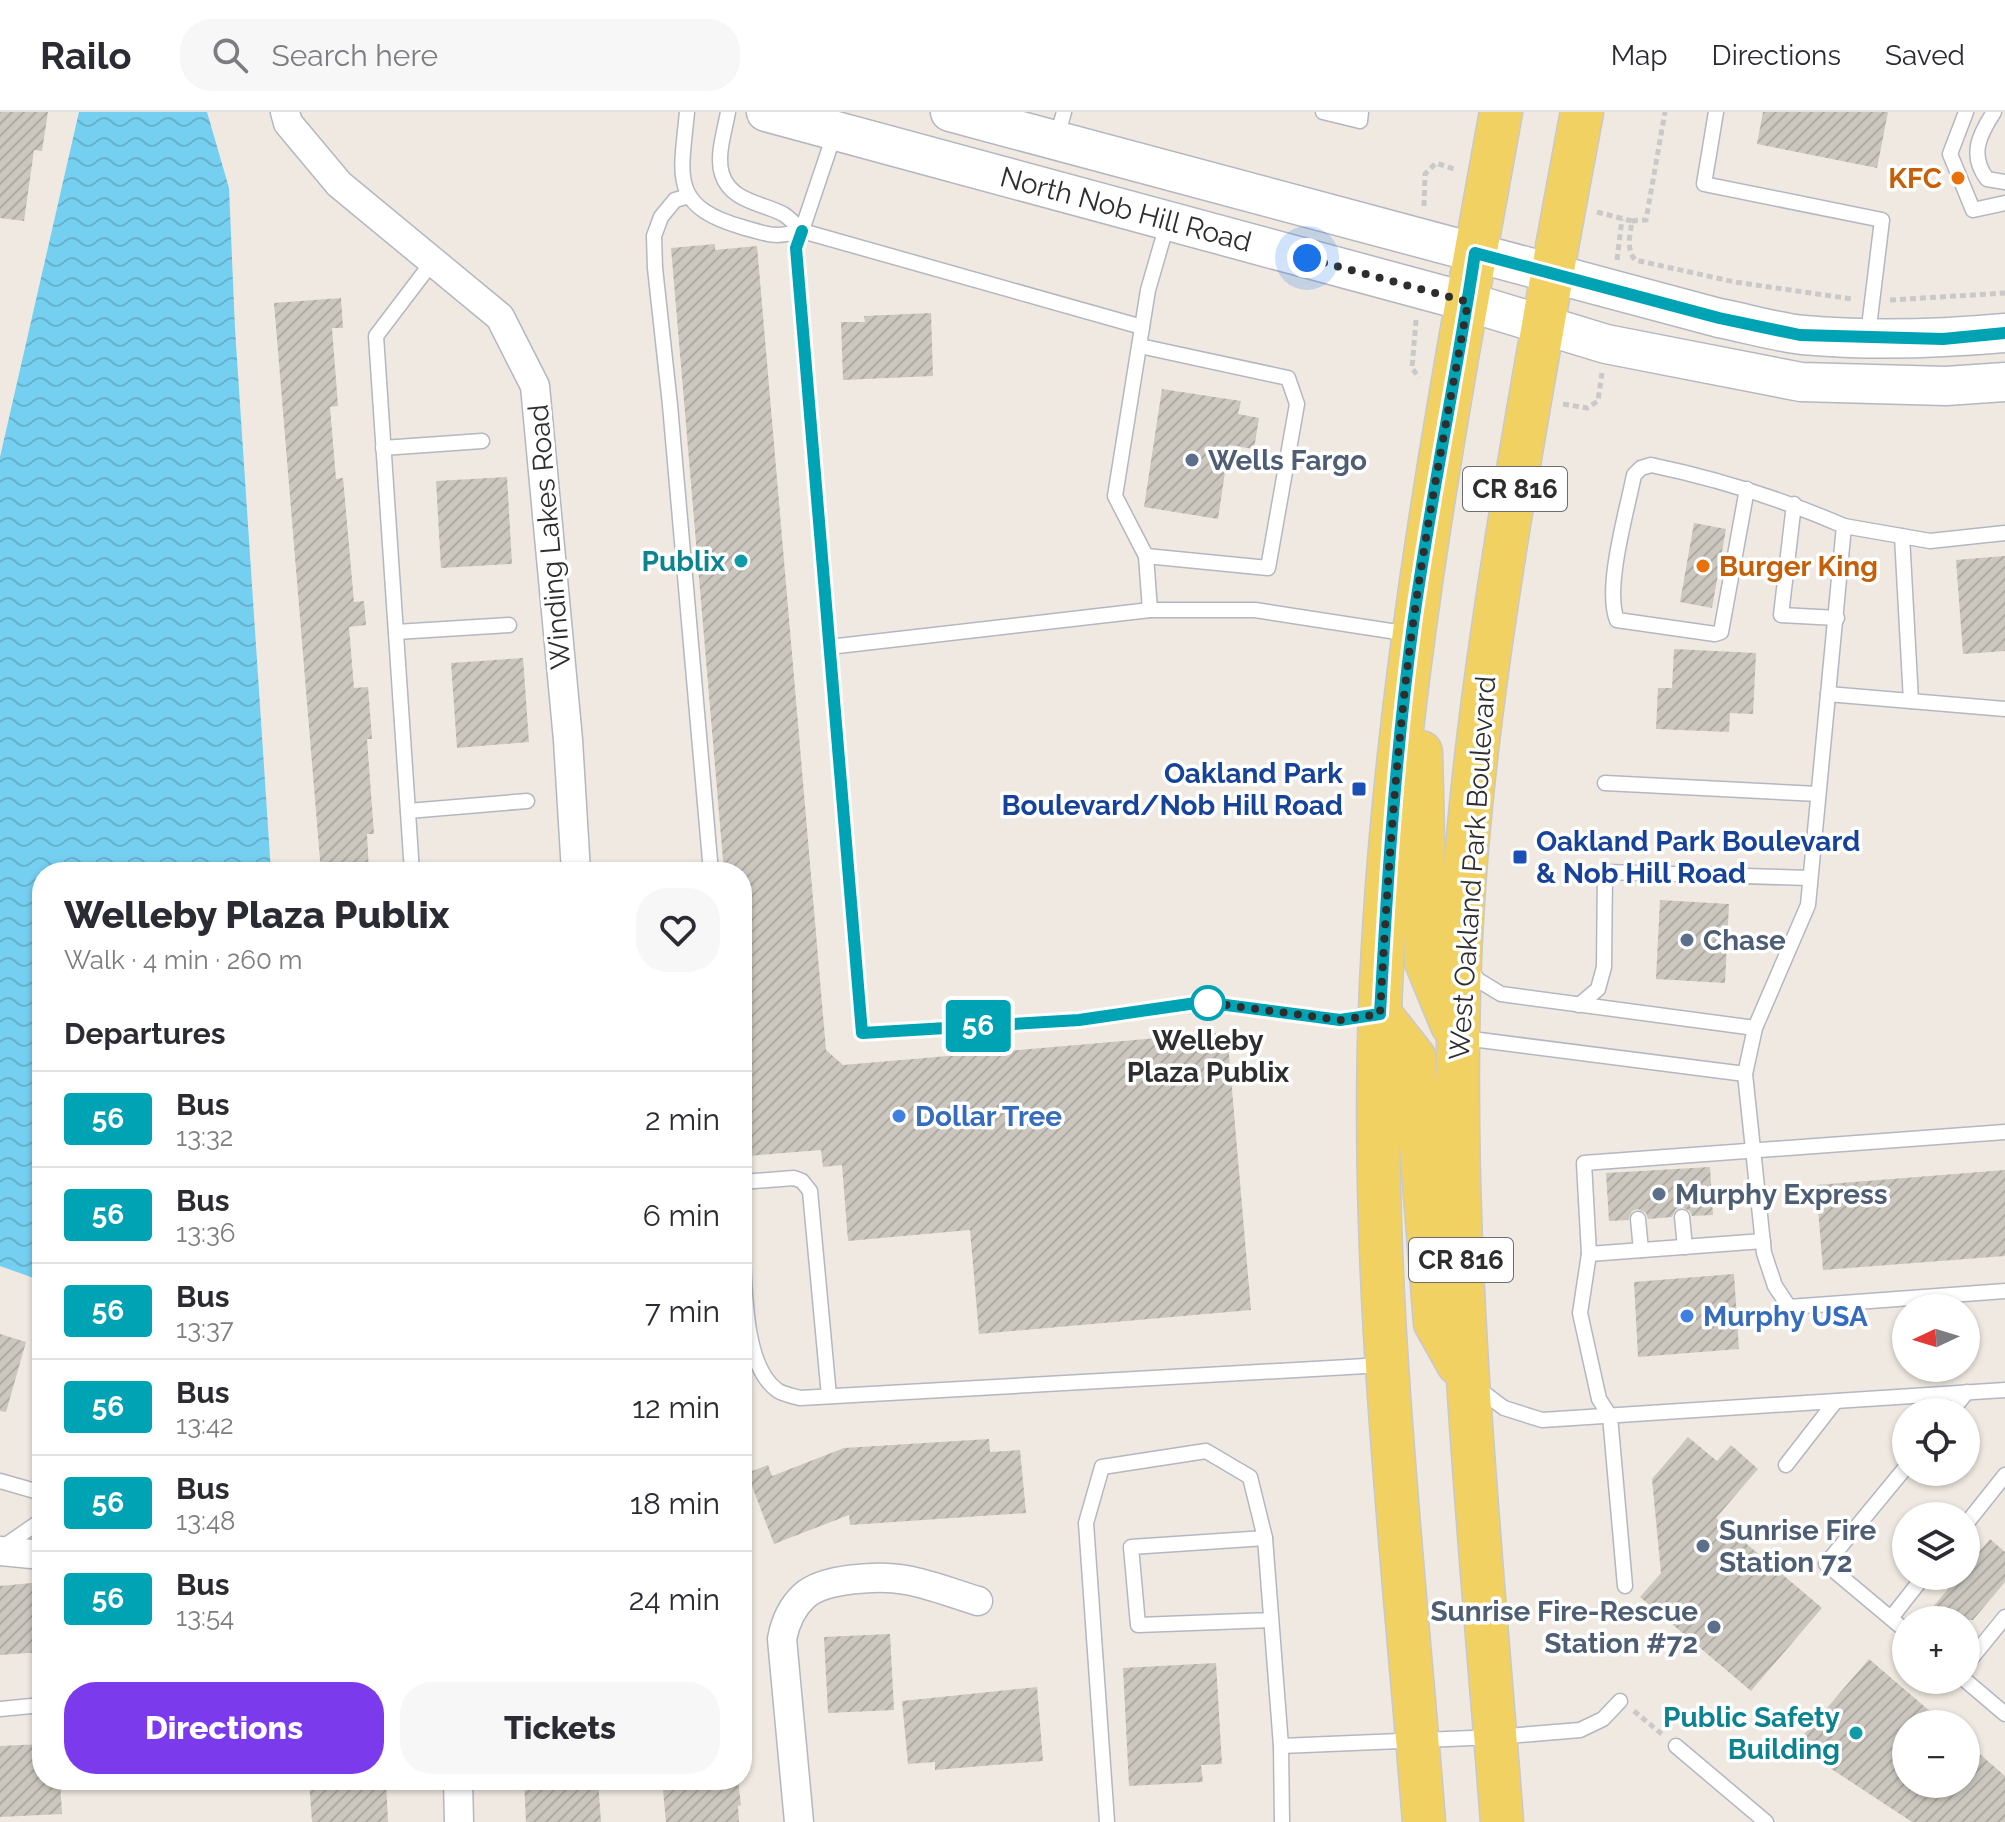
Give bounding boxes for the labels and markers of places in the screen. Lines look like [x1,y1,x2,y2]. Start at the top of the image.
place label: KFC [1888,162,1942,195]
marker: KFC [1949,169,1967,187]
place label: Wells Fargo [1208,444,1367,477]
marker: Wells Fargo [1183,451,1201,469]
place label: Publix [642,545,725,578]
place label: Burger King [1719,550,1878,583]
marker: Publix [732,552,750,570]
marker: Burger King [1694,557,1712,575]
place label: Oakland Park Boulevard/Nob Hill Road [1002,757,1343,822]
marker: Oakland Park Boulevard/Nob Hill Road [1350,780,1368,798]
place label: Oakland Park Boulevard & Nob Hill Road [1536,825,1860,890]
marker: Oakland Park Boulevard & Nob Hill Road [1511,848,1529,866]
place label: Chase [1703,924,1786,957]
marker: Chase [1678,931,1696,949]
marker: Welleby Plaza Publix [1191,986,1225,1020]
place label: Welleby Plaza Publix [1127,1024,1289,1089]
place label: Dollar Tree [915,1100,1062,1133]
marker: Dollar Tree [890,1107,908,1125]
place label: Murphy Express [1675,1178,1888,1211]
marker: Murphy Express [1650,1185,1668,1203]
place label: Murphy USA [1703,1300,1868,1333]
marker: Murphy USA [1678,1307,1696,1325]
place label: Sunrise Fire Station 72 [1719,1514,1876,1579]
marker: Sunrise Fire Station 72 [1694,1537,1712,1555]
place label: Sunrise Fire-Rescue Station #72 [1430,1595,1698,1660]
marker: Sunrise Fire-Rescue Station #72 [1705,1618,1723,1636]
place label: Public Safety Building [1663,1701,1841,1766]
marker: Public Safety Building [1847,1724,1865,1742]

